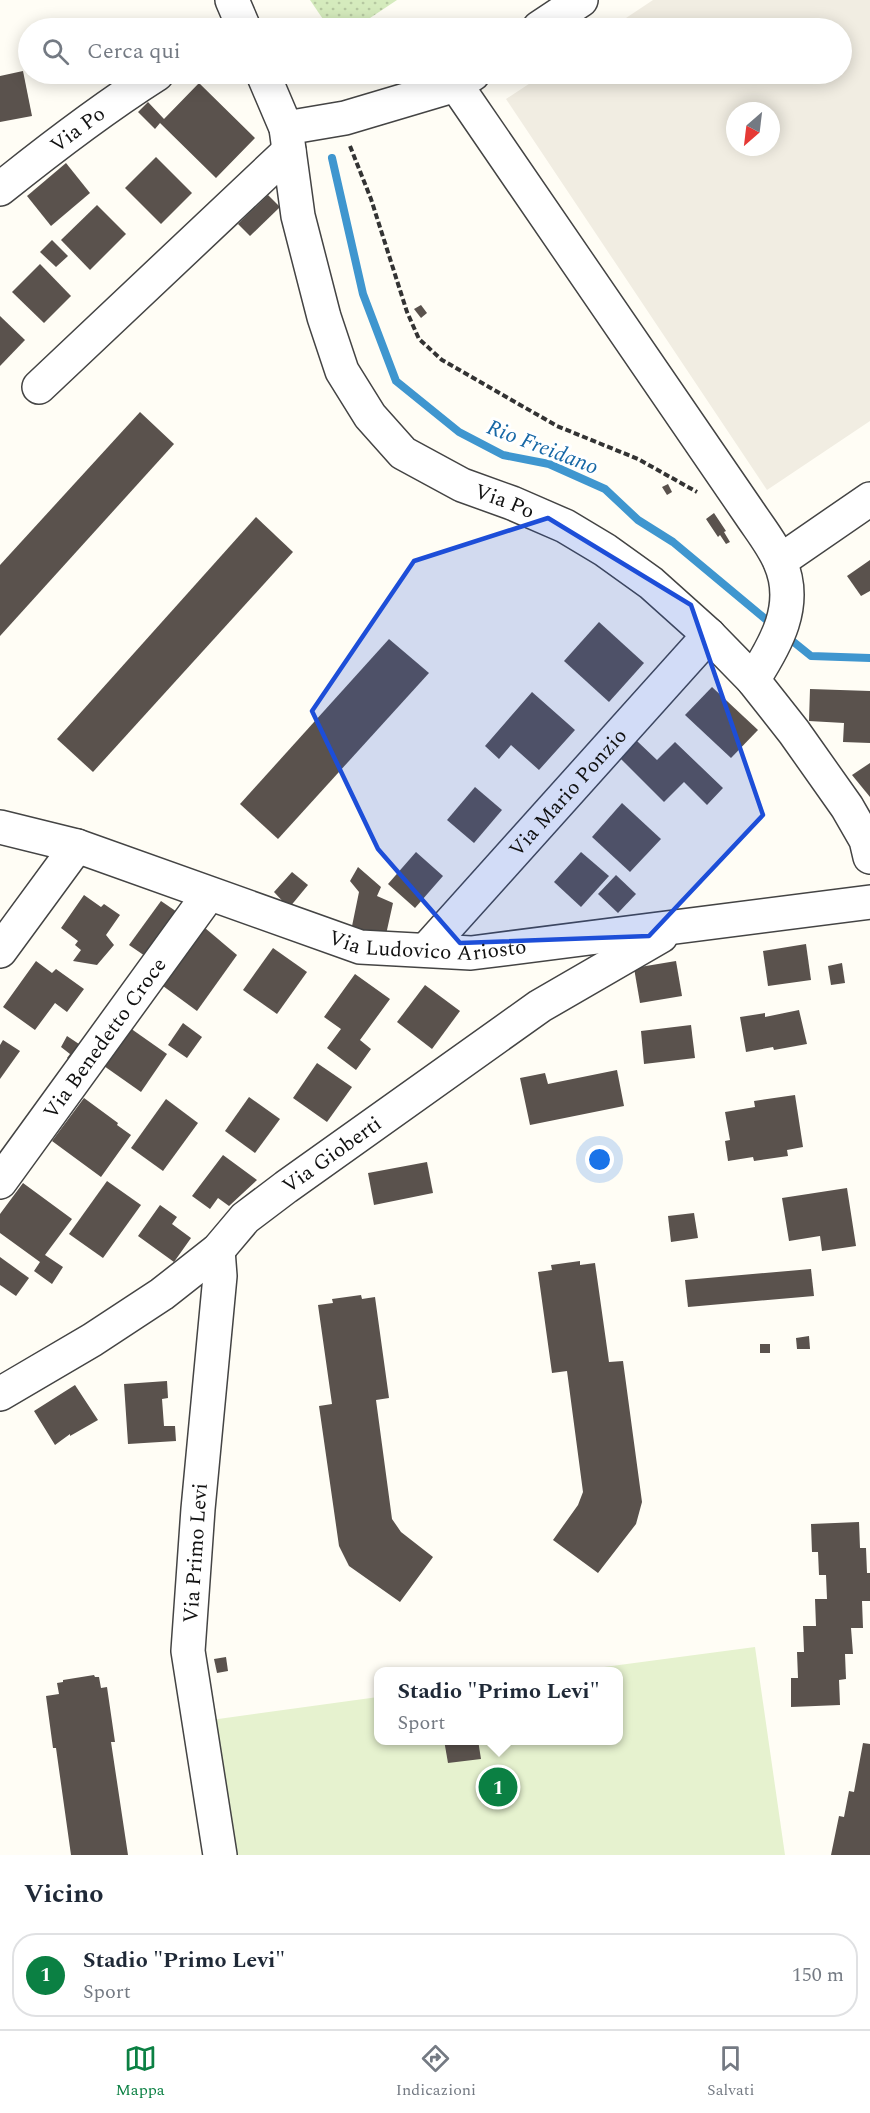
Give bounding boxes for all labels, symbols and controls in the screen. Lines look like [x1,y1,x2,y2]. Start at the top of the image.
search box [18,18,852,84]
icon: search [39,35,72,68]
text: Cerca qui [87,35,181,68]
street label: Via Po [44,99,112,161]
north arrow [726,102,780,156]
water label: Rio Freidano [482,411,603,484]
street label: Via Po [470,476,539,528]
street label: Via Mario Ponzio [502,721,635,865]
street label: Via Ludovico Ariosto [324,922,528,970]
street label: Via Benedetto Croce [36,951,175,1126]
street label: Via Gioberti [276,1109,389,1202]
your location [585,1145,614,1174]
street label: Via Primo Levi [175,1482,217,1624]
popup [374,1667,623,1745]
text: Stadio "Primo Levi" [397,1675,600,1708]
text: Sport [397,1708,445,1738]
pin: 1 [478,1764,518,1810]
text: Vicino [24,1874,104,1914]
text: Stadio "Primo Levi" [83,1944,285,1977]
text: 1 [40,1960,51,1990]
text: 150 m [792,1960,844,1990]
text: Sport [83,1977,131,2007]
tab: Mappa [115,2042,165,2102]
tab: Indicazioni [396,2042,476,2102]
tab: Salvati [707,2042,754,2102]

